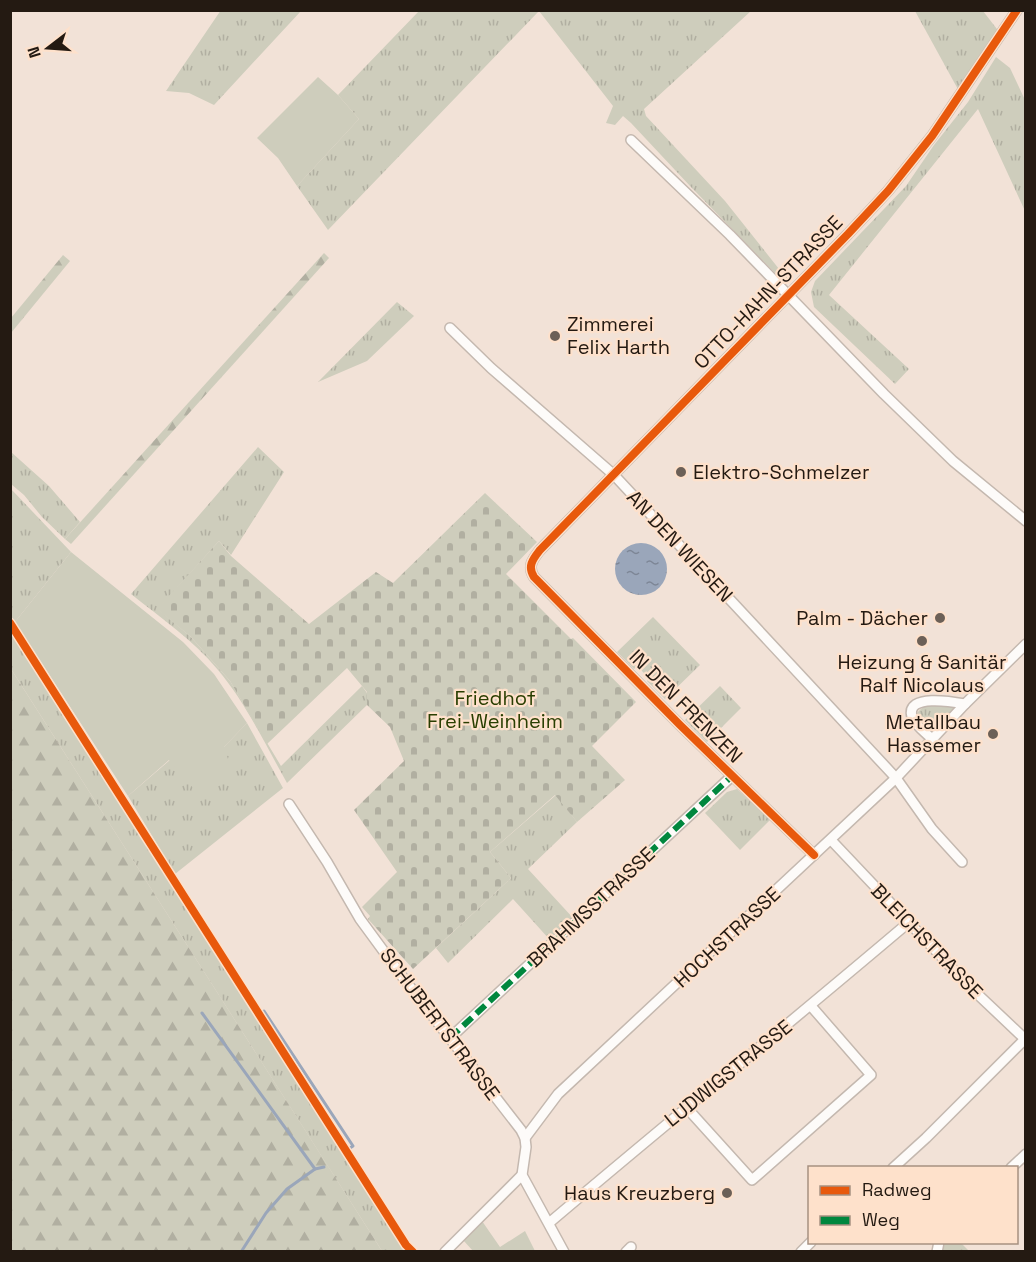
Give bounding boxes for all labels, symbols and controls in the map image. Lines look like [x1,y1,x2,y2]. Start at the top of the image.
north arrow [18,18,78,78]
text: N [23,44,46,60]
street label: OTTO-HAHN-STRASSE [688,210,848,374]
place label: Zimmerei Felix Harth [567,311,670,360]
marker: Zimmerei Felix Harth [548,329,562,343]
place label: Elektro-Schmelzer [693,459,869,485]
marker: Elektro-Schmelzer [674,465,688,479]
street label: AN DEN WIESEN [621,484,739,608]
place label: Palm - Dächer [796,605,928,631]
marker: Palm - Dächer [933,611,947,625]
marker: Heizung & Sanitär Ralf Nicolaus [915,634,929,648]
street label: IN DEN FRENZEN [624,644,748,768]
place label: Heizung & Sanitär Ralf Nicolaus [837,649,1007,698]
park label: Friedhof Frei-Weinheim [427,685,563,734]
place label: Metallbau Hassemer [885,709,981,758]
marker: Metallbau Hassemer [986,727,1000,741]
street label: BRAHMSSTRASSE [522,841,660,973]
street label: BLEICHSTRASSE [865,878,989,1004]
street label: HOCHSTRASSE [668,881,786,993]
street label: SCHUBERTSTRASSE [374,943,506,1105]
street label: LUDWIGSTRASSE [659,1013,797,1133]
legend [808,1166,1018,1244]
text: Radweg [862,1178,932,1201]
place label: Haus Kreuzberg [564,1180,715,1206]
marker: Haus Kreuzberg [720,1186,734,1200]
text: Weg [862,1208,900,1231]

